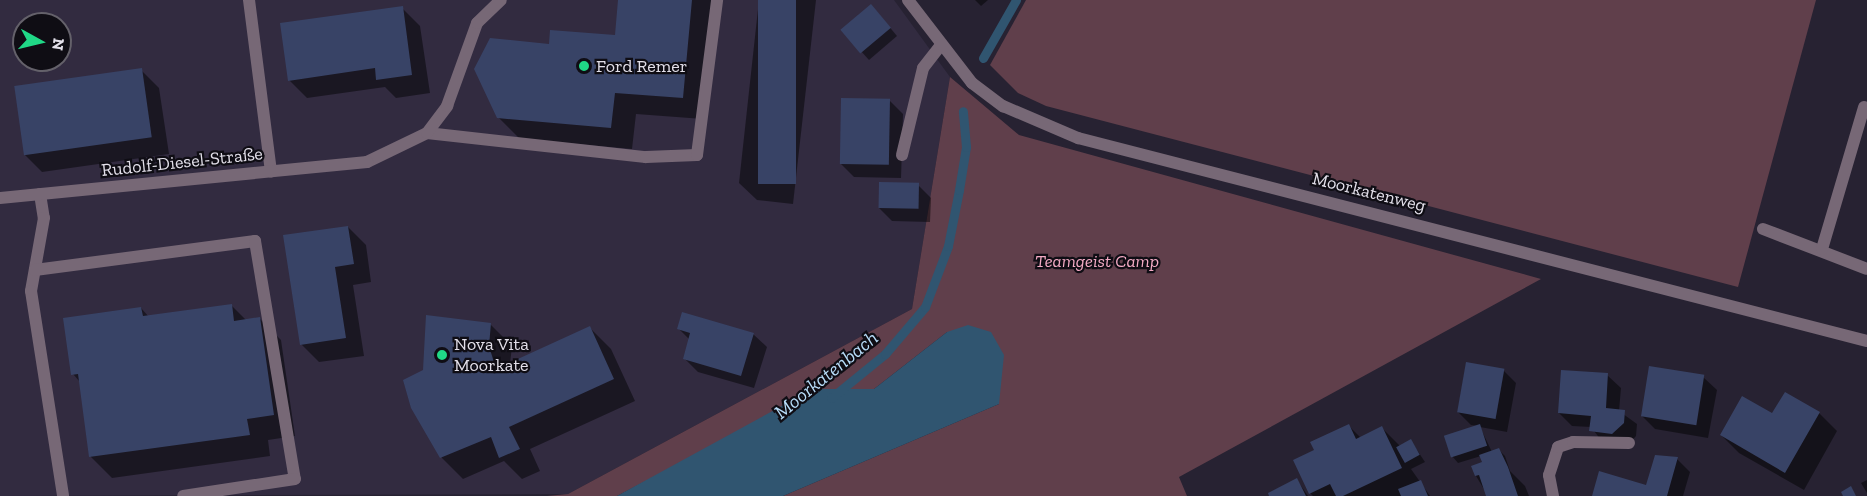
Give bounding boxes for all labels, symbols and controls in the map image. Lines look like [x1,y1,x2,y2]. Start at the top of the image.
north arrow [12,12,72,72]
text: N [48,37,69,52]
place label: Ford Remer [596,55,687,77]
marker: Ford Remer [577,59,591,73]
street label: Rudolf-Diesel-Straße [100,143,264,181]
street label: Moorkatenweg [1310,167,1428,217]
park label: Teamgeist Camp [1035,250,1159,272]
water label: Moorkatenbach [769,326,883,424]
place label: Nova Vita Moorkate [454,334,529,376]
marker: Nova Vita Moorkate [435,348,449,362]

